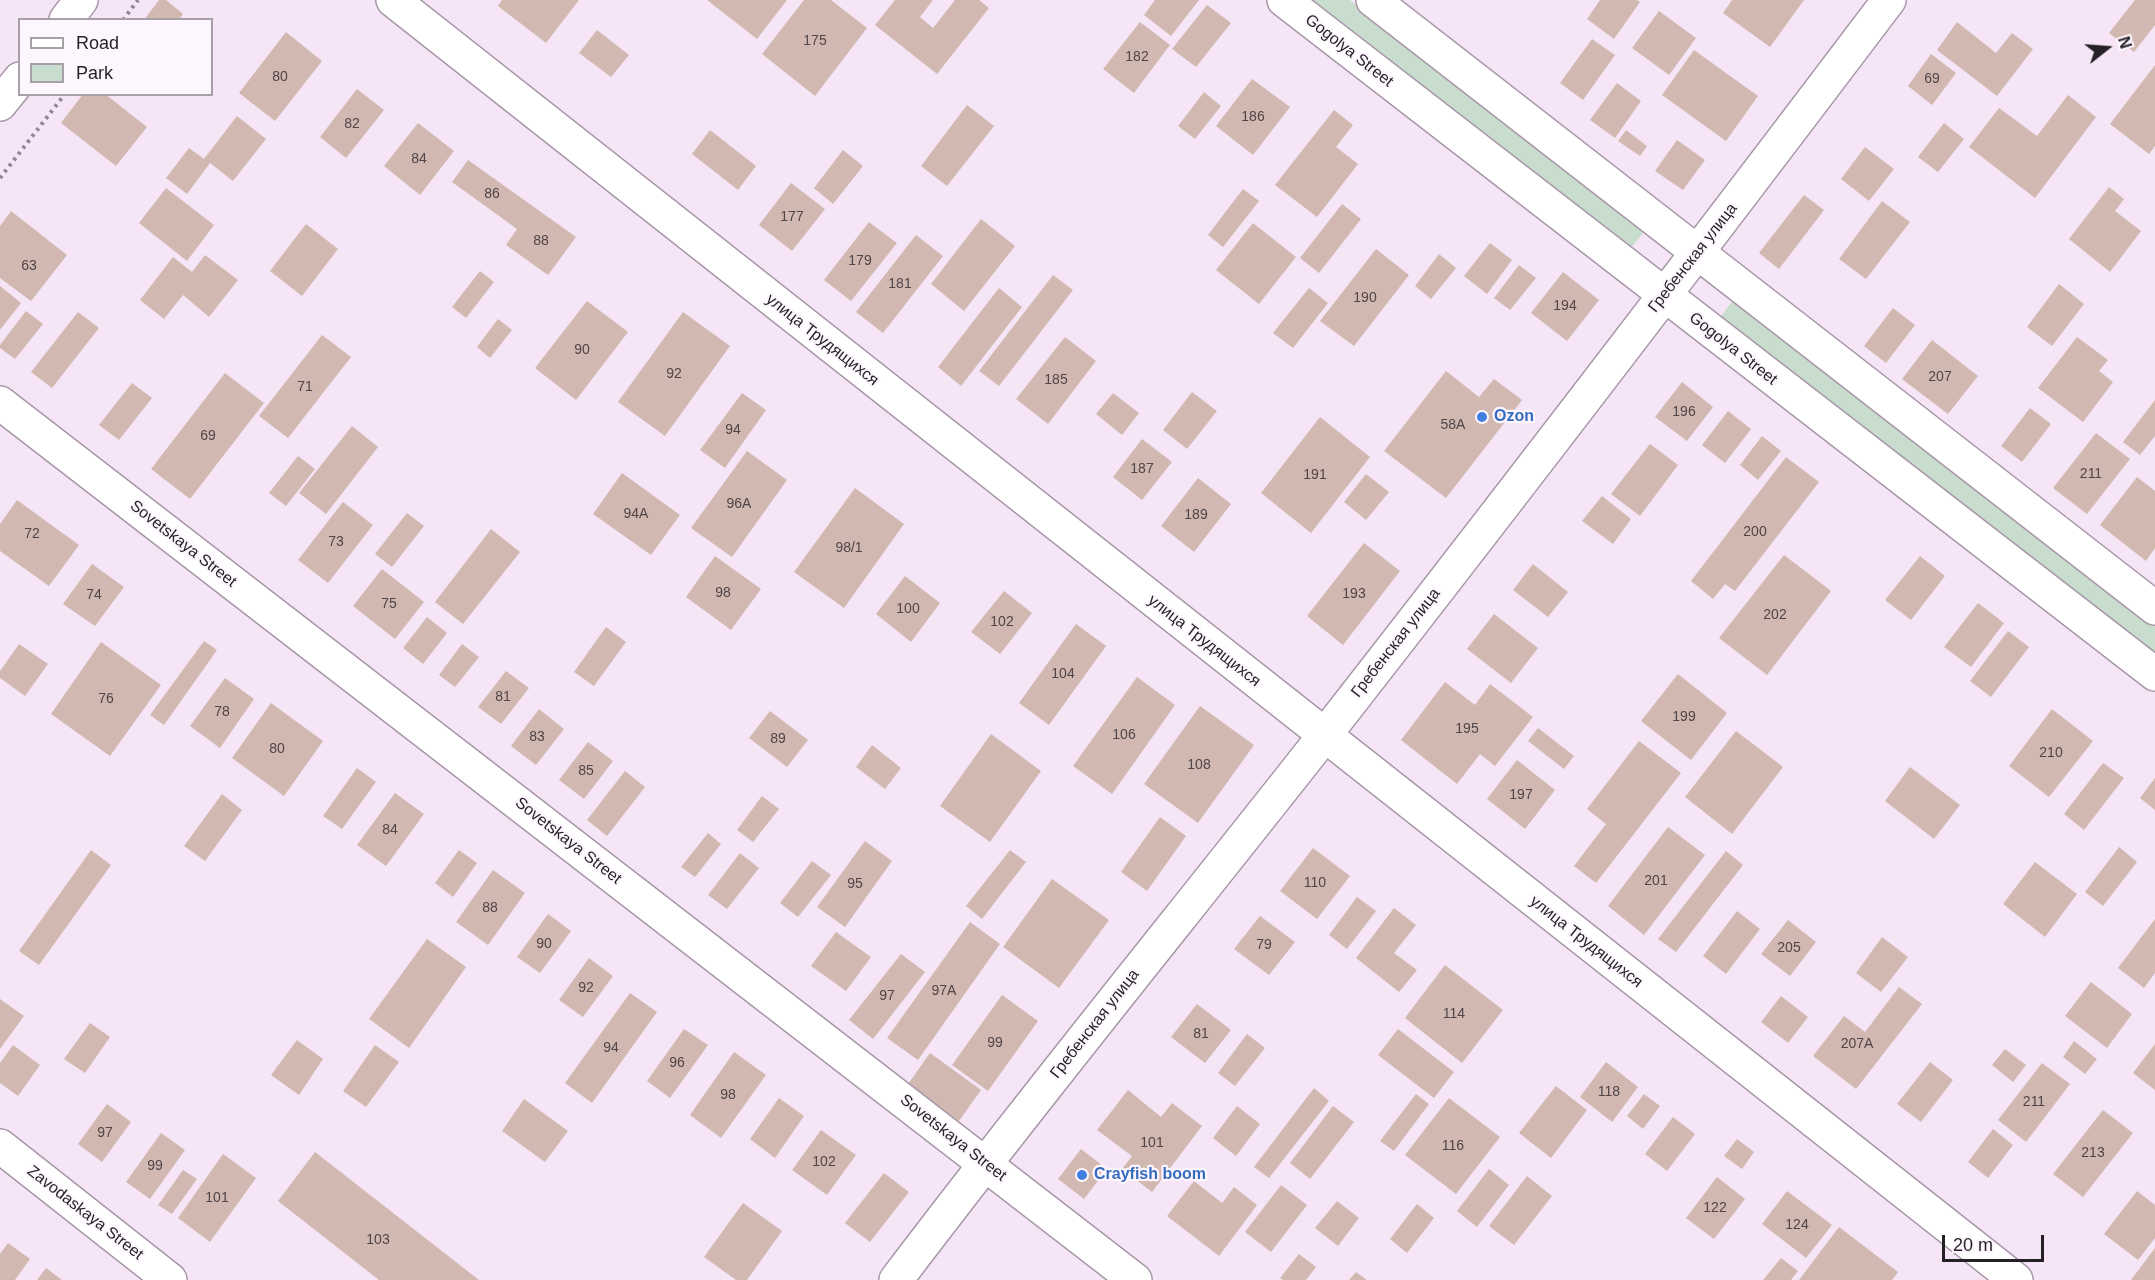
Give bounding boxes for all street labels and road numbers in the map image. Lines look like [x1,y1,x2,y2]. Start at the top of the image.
street label: Gogolya Street [1301,11,1397,91]
street label: Гребенская улица [1644,200,1742,316]
street label: улица Трудящихся [762,290,882,390]
street label: Gogolya Street [1685,309,1781,389]
street label: Sovetskaya Street [126,496,240,592]
street label: Гребенская улица [1347,585,1445,701]
street label: улица Трудящихся [1144,591,1264,691]
street label: Sovetskaya Street [511,793,625,889]
street label: улица Трудящихся [1526,892,1646,992]
street label: Гребенская улица [1046,966,1144,1082]
street label: Sovetskaya Street [896,1090,1010,1186]
street label: Zavodaskaya Street [23,1162,147,1264]

